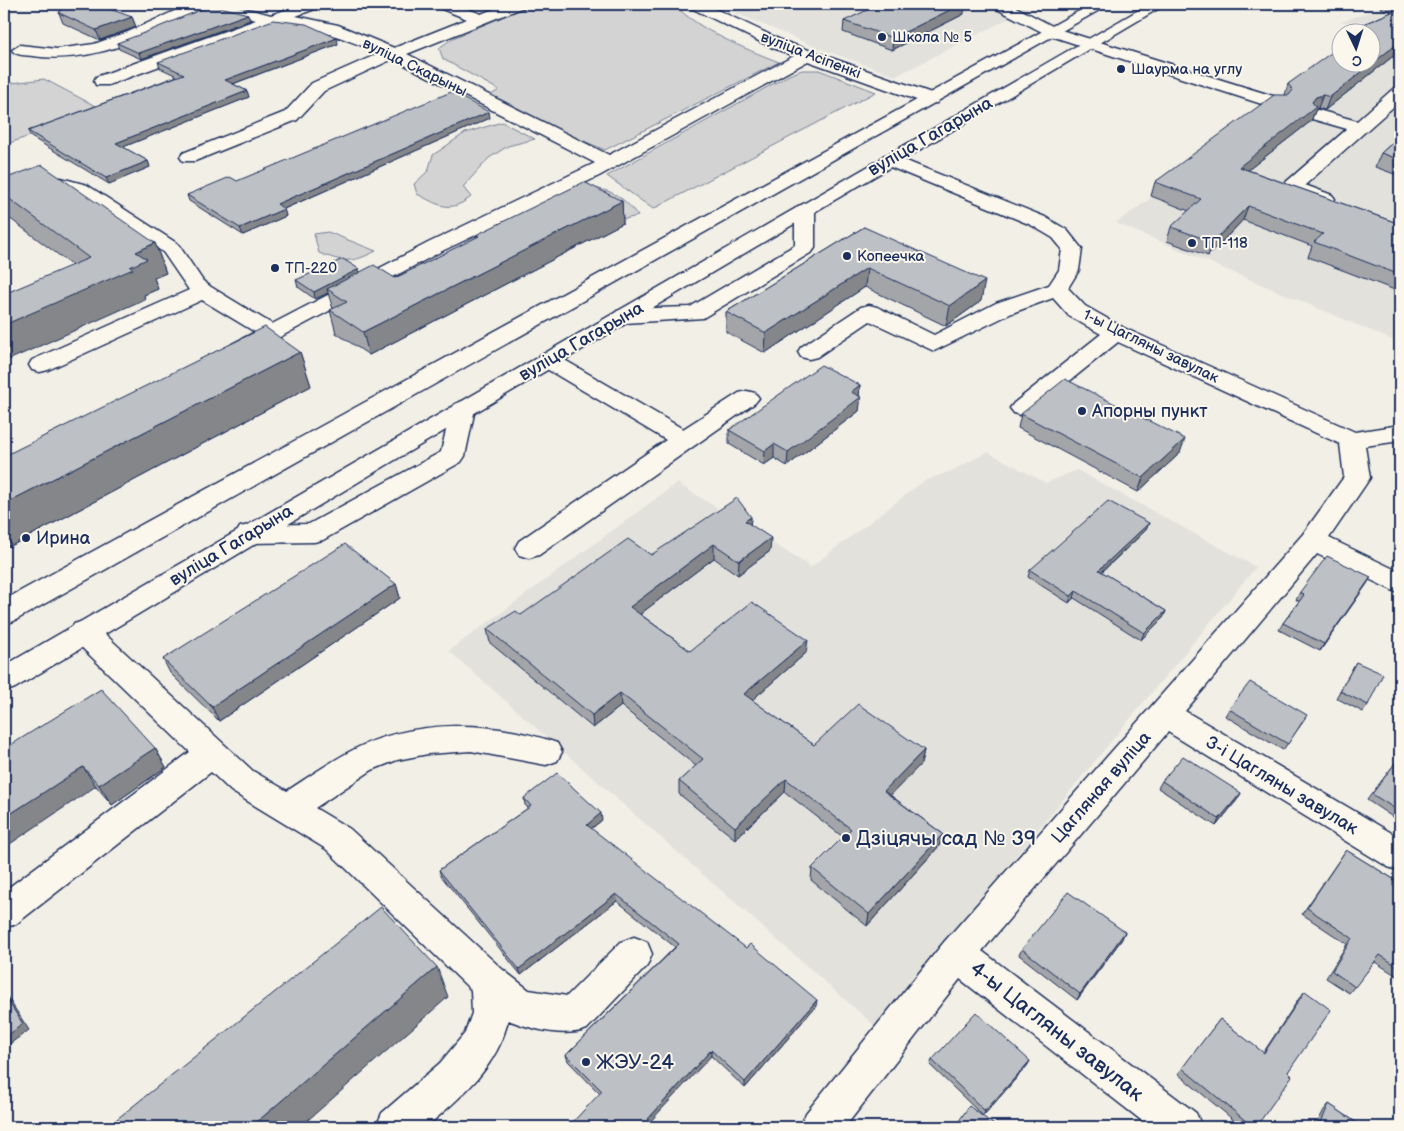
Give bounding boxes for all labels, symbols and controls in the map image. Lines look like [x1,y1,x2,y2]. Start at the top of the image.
north arrow [1332,22,1382,72]
street label: вуліца Асіпенкі [758,28,864,83]
place label: Школа № 5 [892,28,972,47]
marker: Школа № 5 [876,31,888,43]
street label: вуліца Скарыны [359,34,470,101]
text: С [1351,52,1362,69]
place label: Шаурма на углу [1131,60,1242,79]
marker: Шаурма на углу [1115,63,1127,75]
street label: вуліца Гагарына [864,92,997,181]
place label: ТП-118 [1202,234,1248,253]
marker: ТП-118 [1186,237,1198,249]
place label: Копеечка [857,247,924,266]
marker: Копеечка [841,250,853,262]
place label: ТП-220 [285,259,337,278]
marker: ТП-220 [269,262,281,274]
street label: вуліца Гагарына [515,297,648,386]
street label: 1-ы Цагляны завулак [1080,305,1222,388]
place label: Апорны пункт [1091,401,1208,422]
marker: Апорны пункт [1076,405,1088,417]
street label: вуліца Гагарына [166,500,297,591]
place label: Ирина [36,528,91,549]
marker: Ирина [20,532,32,544]
street label: Цагляная вуліца [1047,727,1156,847]
street label: 3-і Цагляны завулак [1202,732,1362,839]
place label: Дзіцячы сад № 39 [856,826,1036,851]
marker: Дзіцячы сад № 39 [840,832,852,844]
street label: 4-ы Цагляны завулак [965,956,1148,1107]
place label: ЖЭУ-24 [596,1050,674,1075]
marker: ЖЭУ-24 [580,1056,592,1068]

